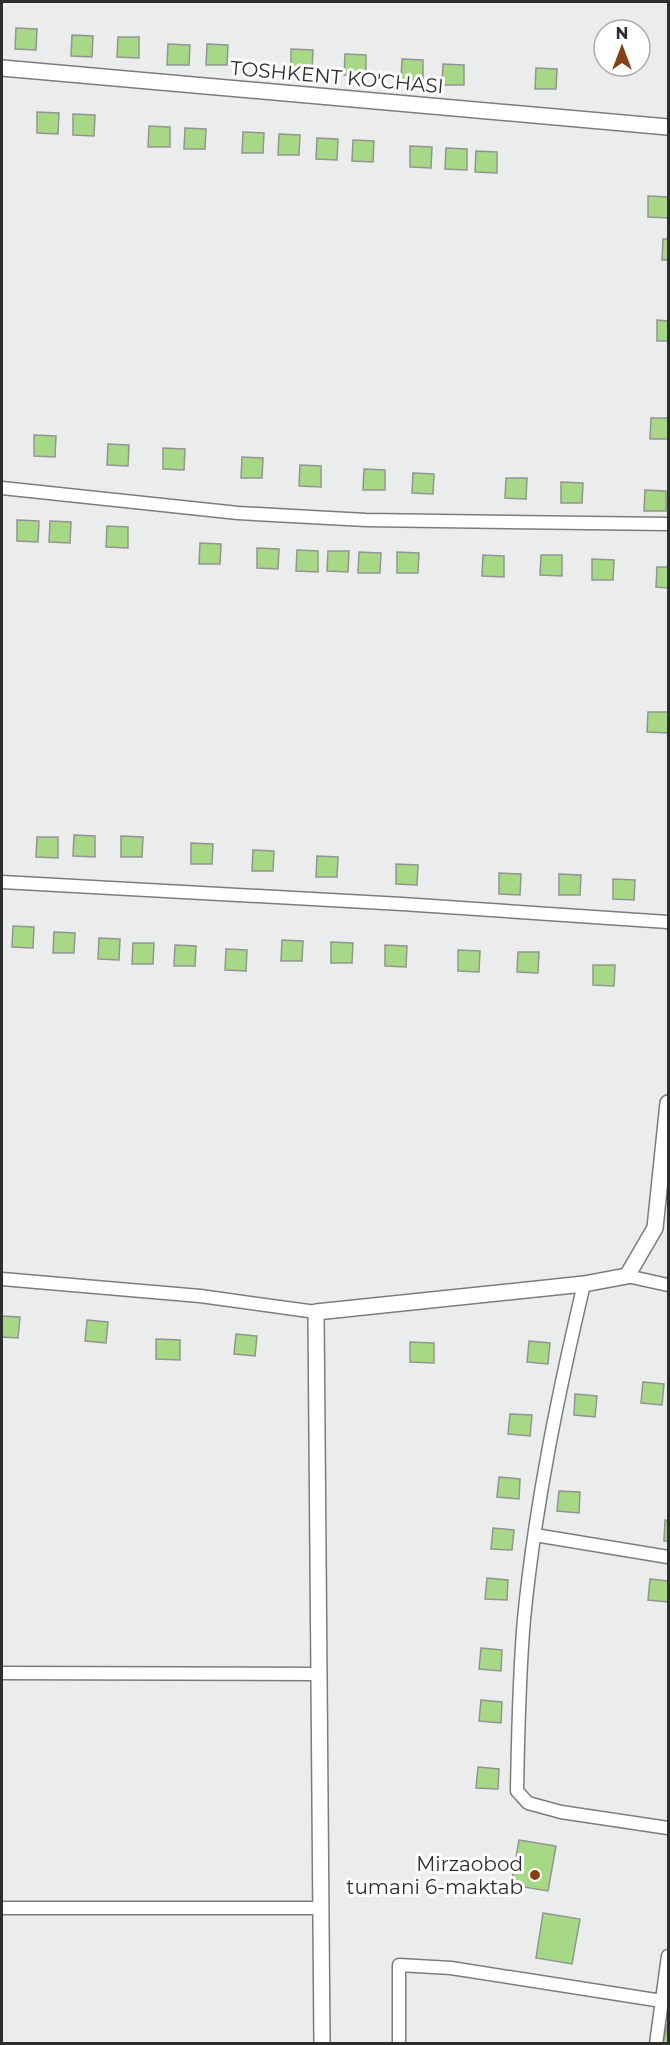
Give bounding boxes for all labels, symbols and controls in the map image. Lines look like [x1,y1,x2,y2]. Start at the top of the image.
north arrow [592,18,652,78]
text: N [616,24,628,43]
street label: TOSHKENT KO'CHASI [229,56,445,98]
place label: Mirzaobod tumani 6-maktab [346,1852,523,1899]
marker: Mirzaobod tumani 6-maktab [528,1868,542,1882]

